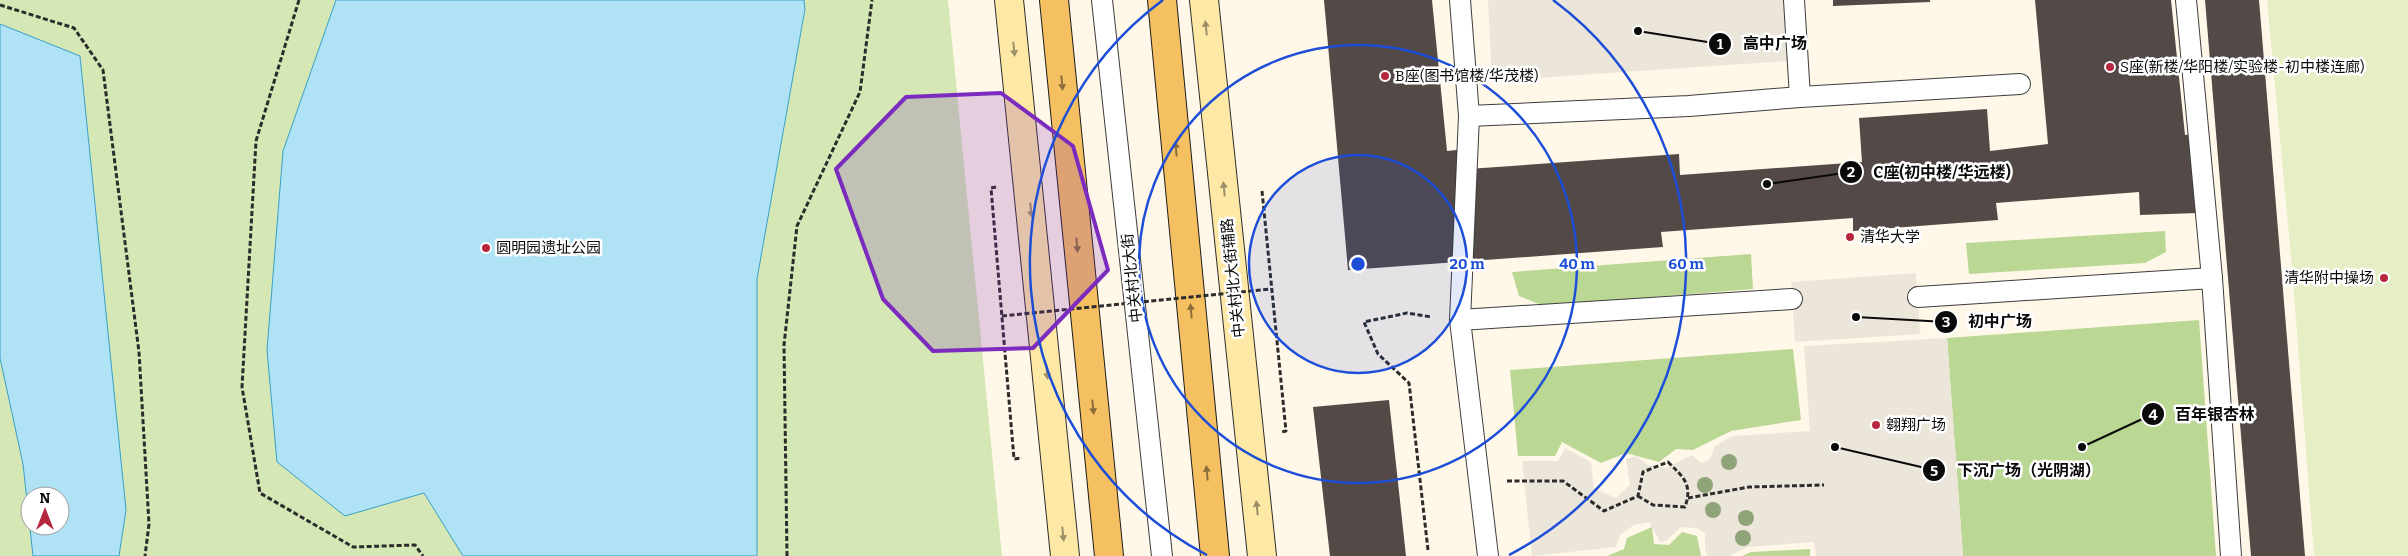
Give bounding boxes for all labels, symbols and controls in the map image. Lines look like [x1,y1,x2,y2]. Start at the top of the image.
one-way arrow [1202,19,1210,35]
callout: 高中广场 [1708,28,1817,59]
text: 高中广场 [1743,34,1807,53]
text: 1 [1717,35,1724,53]
one-way arrow [1010,41,1018,57]
place label: S座(新楼/华阳楼/实验楼-初中楼连廊) [2120,58,2365,76]
marker: S座(新楼/华阳楼/实验楼-初中楼连廊) [2104,61,2116,73]
place label: B座(图书馆楼/华茂楼) [1395,67,1539,85]
marker: B座(图书馆楼/华茂楼) [1379,70,1391,82]
one-way arrow [1058,76,1066,92]
one-way arrow [1172,141,1180,157]
callout: C座(初中楼/华远楼) [1838,157,2021,188]
text: 2 [1847,163,1855,181]
text: C座(初中楼/华远楼) [1873,163,2011,182]
one-way arrow [1219,181,1227,197]
one-way arrow [1027,202,1035,218]
street label: 中关村北大街辅路 [1218,217,1248,339]
place label: 清华大学 [1860,228,1920,246]
marker: 清华大学 [1844,231,1856,243]
street label: 中关村北大街 [1118,232,1146,324]
one-way arrow [1073,237,1081,253]
place label: 圆明园遗址公园 [496,239,601,257]
marker: 圆明园遗址公园 [480,242,492,254]
centre of rings [1349,255,1367,273]
text: 20 m [1450,255,1485,273]
text: 40 m [1559,255,1596,273]
text: 60 m [1668,255,1704,273]
place label: 清华附中操场 [2284,269,2374,287]
marker: 清华附中操场 [2378,272,2390,284]
one-way arrow [1187,303,1195,319]
callout: 初中广场 [1933,306,2042,337]
text: 初中广场 [1968,312,2032,331]
text: 3 [1942,313,1950,331]
one-way arrow [1043,364,1051,380]
one-way arrow [1089,399,1097,415]
callout: 百年银杏林 [2140,399,2265,430]
text: 百年银杏林 [2175,405,2255,424]
text: 4 [2148,406,2158,424]
place label: 翱翔广场 [1886,416,1946,434]
marker: 翱翔广场 [1870,419,1882,431]
callout: 下沉广场（光阴湖） [1922,455,2111,486]
text: 下沉广场（光阴湖） [1957,461,2101,480]
text: 5 [1930,462,1938,480]
one-way arrow [1203,464,1211,480]
north arrow [20,486,70,536]
text: N [40,490,51,507]
one-way arrow [1253,499,1261,515]
one-way arrow [1059,526,1067,542]

